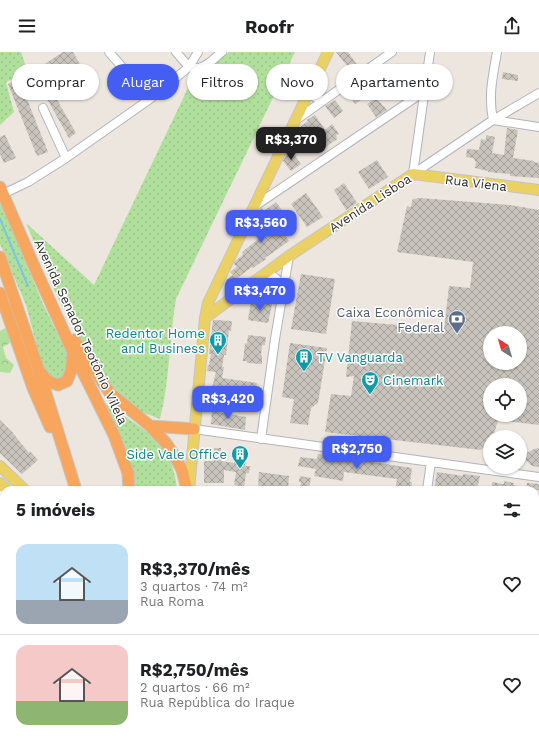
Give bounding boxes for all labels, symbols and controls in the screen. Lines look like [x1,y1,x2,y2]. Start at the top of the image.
icon: menu [16,15,38,37]
icon: share [501,15,523,37]
text: Roofr [245,16,294,37]
chip: Comprar [12,64,99,100]
chip: Alugar [107,64,179,100]
chip: Filtros [187,64,258,100]
chip: Novo [266,64,328,100]
chip: Apartamento [336,64,453,100]
pin: R$3,370 [254,127,328,161]
text: R$3,370 [265,132,317,147]
street label: Avenida Lisboa [326,171,414,235]
street label: Rua Viena [444,172,508,194]
pin: R$3,560 [224,210,298,244]
text: R$3,560 [235,215,287,230]
street label: Avenida Senador Teotônio Vilela [31,237,131,428]
pin: R$3,470 [223,278,297,312]
text: R$3,470 [234,283,286,298]
place label: Caixa Econômica Federal [337,305,445,335]
bank icon: Caixa Econômica Federal [447,309,467,334]
place label: Redentor Home and Business [106,326,205,356]
north arrow [483,326,527,370]
map controls [483,326,527,474]
building icon: Redentor Home and Business [208,330,228,355]
building icon: TV Vanguarda [294,347,314,372]
place label: TV Vanguarda [317,350,403,365]
theatre icon: Cinemark [360,370,380,395]
place label: Cinemark [383,373,444,388]
button: locate [483,378,527,422]
pin: R$3,420 [191,386,265,420]
text: R$3,420 [201,391,255,406]
button: layers [483,430,527,474]
pin: R$2,750 [320,436,394,470]
text: R$2,750 [331,441,383,456]
building icon: Side Vale Office [230,444,250,469]
place label: Side Vale Office [127,447,227,462]
icon: filters [501,499,523,521]
text: 5 imóveis [16,500,95,520]
text: R$3,370/mês [140,559,250,579]
icon: home [48,560,96,608]
icon: heart [501,573,523,595]
text: 3 quartos · 74 m² [140,579,248,594]
text: Rua Roma [140,594,204,609]
text: R$2,750/mês [140,660,249,680]
icon: home [48,661,96,709]
icon: heart [501,674,523,696]
text: 2 quartos · 66 m² [140,680,250,695]
text: Rua República do Iraque [140,695,295,710]

